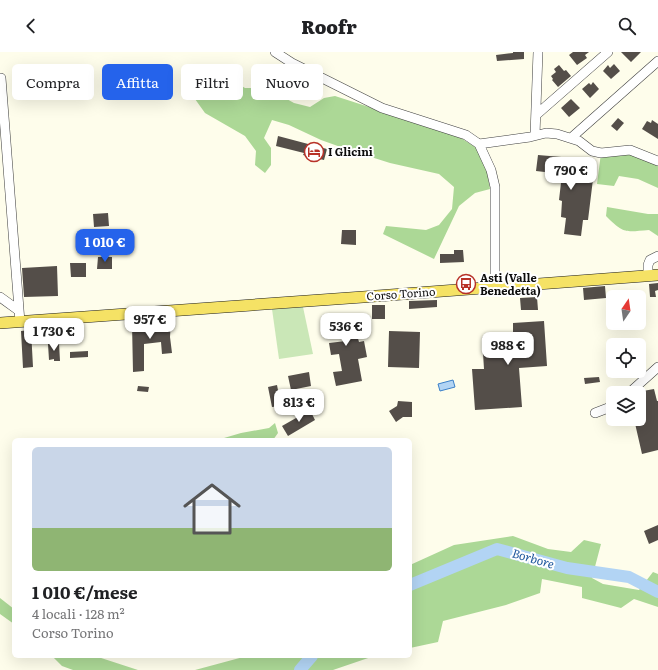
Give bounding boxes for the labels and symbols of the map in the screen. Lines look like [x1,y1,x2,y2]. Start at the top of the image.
hotel icon: I Glicini [303,141,325,163]
place label: I Glicini [328,143,373,159]
pin: 790 € [543,157,599,191]
pin: 1 010 € [68,229,142,263]
place label: Asti (Valle Benedetta) [480,269,541,298]
bus stop icon: Asti (Valle Benedetta) [455,273,477,295]
street label: Corso Torino [366,283,436,303]
north arrow [606,290,646,330]
pin: 957 € [122,306,178,340]
pin: 536 € [318,313,374,347]
pin: 1 730 € [17,318,91,352]
pin: 988 € [480,332,536,366]
pin: 813 € [271,389,327,423]
water label: Borbore [510,543,557,573]

